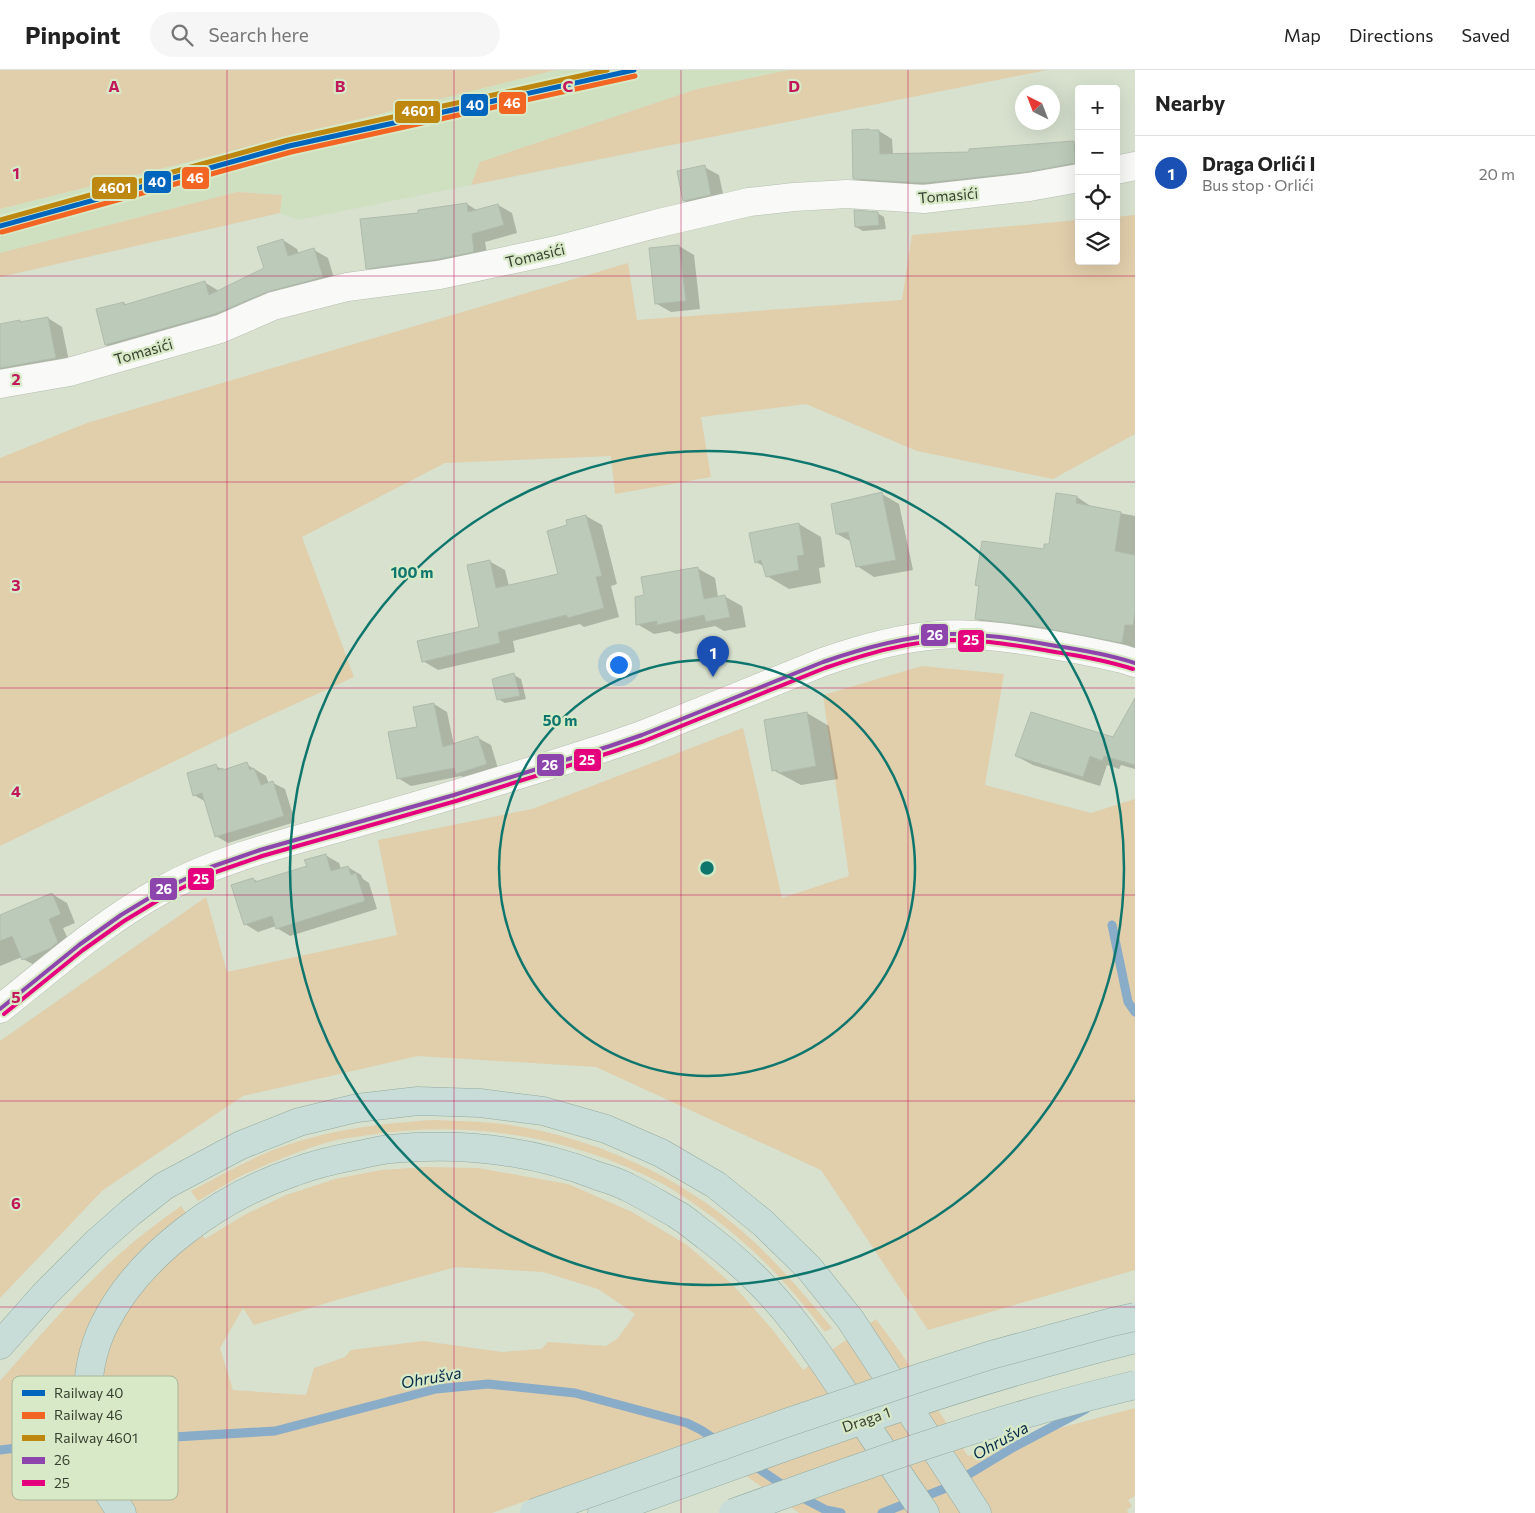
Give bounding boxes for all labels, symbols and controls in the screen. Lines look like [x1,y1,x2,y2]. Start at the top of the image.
search box [150,12,500,57]
text: Pinpoint [25,20,120,49]
icon: search [168,21,196,49]
text: Search here [208,23,309,46]
text: Map [1284,24,1321,46]
text: Directions [1349,24,1433,46]
text: Saved [1461,24,1510,46]
text: A [108,76,120,95]
text: B [335,76,346,95]
text: C [563,76,574,95]
text: D [788,76,800,95]
north arrow [1015,85,1060,130]
map controls [1075,85,1120,265]
button: + [1075,85,1120,130]
text: Nearby [1155,90,1225,115]
line badge: 46 [498,91,527,115]
line badge: 40 [460,93,489,117]
text: 46 [503,94,521,111]
text: 40 [466,96,484,113]
line badge: 4601 [394,100,441,124]
text: 4601 [402,102,434,119]
button: − [1075,130,1120,175]
text: Draga Orlići I [1202,152,1315,175]
text: 1 [12,163,20,182]
text: 1 [1167,164,1175,183]
text: 20 m [1479,164,1515,183]
line badge: 46 [181,166,210,190]
text: 46 [186,169,204,186]
line badge: 40 [143,170,172,194]
text: 40 [148,173,166,190]
button: locate [1075,175,1120,220]
text: Bus stop · Orlići [1202,175,1314,194]
line badge: 4601 [91,176,138,200]
text: 4601 [99,179,131,196]
street label: Tomasići [917,183,979,207]
button: layers [1075,220,1120,265]
street label: Tomasići [504,239,566,271]
street label: Tomasići [112,334,174,368]
text: 2 [11,369,21,388]
text: 100 m [391,563,433,581]
text: 3 [11,575,21,594]
line badge: 26 [920,623,949,647]
text: 26 [927,626,944,643]
line badge: 25 [957,629,985,653]
text: 25 [963,631,979,648]
pin: 1 [697,636,729,677]
your location [606,652,632,678]
text: 50 m [543,711,577,729]
line badge: 25 [573,748,602,772]
text: 25 [579,751,595,768]
line badge: 26 [536,753,565,777]
text: 26 [542,756,559,773]
text: 4 [11,781,21,800]
centre of rings [698,859,716,877]
line badge: 25 [187,867,215,891]
text: 25 [193,870,209,887]
line badge: 26 [149,877,178,901]
text: 26 [156,880,173,897]
text: 5 [11,987,21,1006]
text: 6 [11,1193,21,1212]
water label: Ohrušva [399,1362,463,1392]
legend [12,1376,178,1500]
text: Railway 40 [54,1384,124,1401]
street label: Draga 1 [839,1402,893,1436]
text: Railway 46 [54,1406,123,1423]
water label: Ohrušva [969,1417,1031,1463]
text: Railway 4601 [54,1429,138,1446]
text: 26 [54,1451,70,1468]
text: 25 [54,1474,70,1491]

